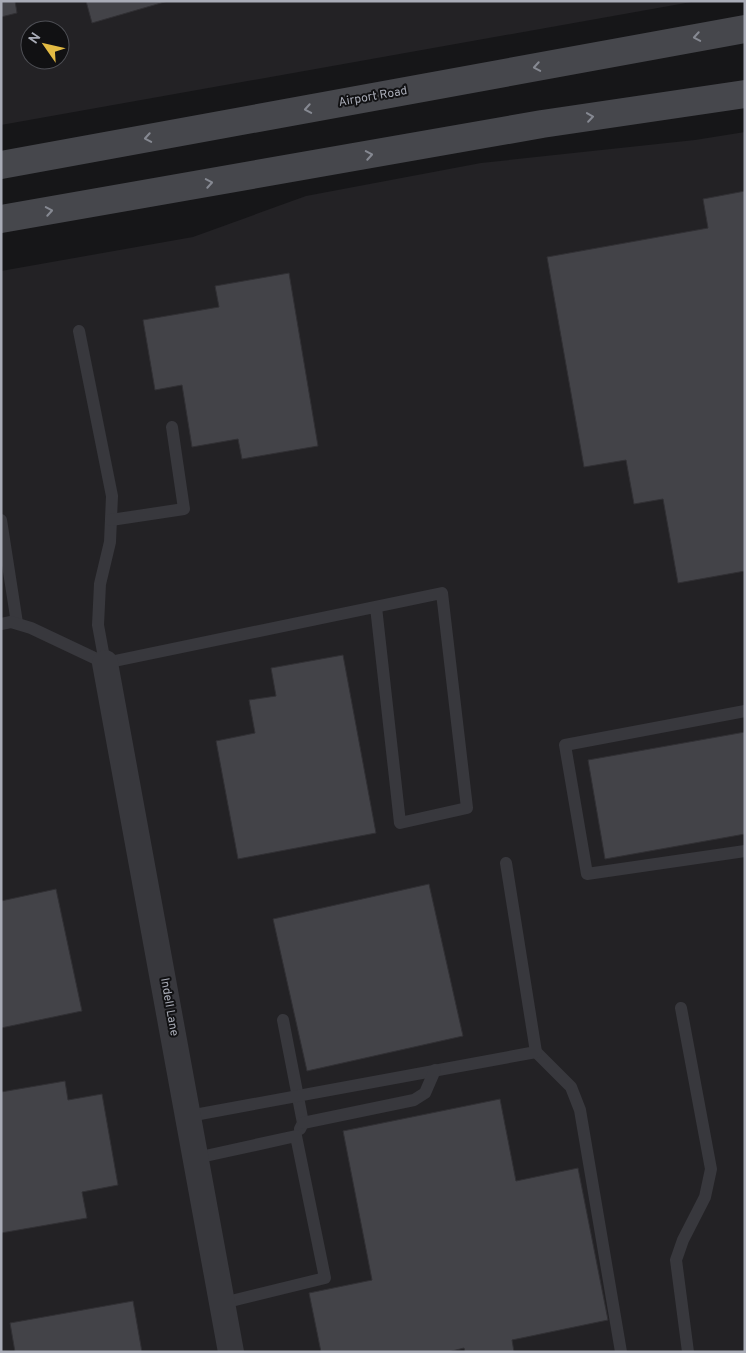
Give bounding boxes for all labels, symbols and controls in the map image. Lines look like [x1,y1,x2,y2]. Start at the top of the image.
north arrow [20,20,70,70]
text: N [26,30,45,47]
one-way arrow [692,32,701,42]
one-way arrow [533,61,541,71]
street label: Airport Road [337,83,409,111]
one-way arrow [304,103,313,113]
one-way arrow [586,112,594,123]
one-way arrow [144,133,153,143]
one-way arrow [365,150,374,160]
one-way arrow [205,178,214,188]
one-way arrow [45,206,54,216]
street label: Indell Lane [156,976,182,1038]

